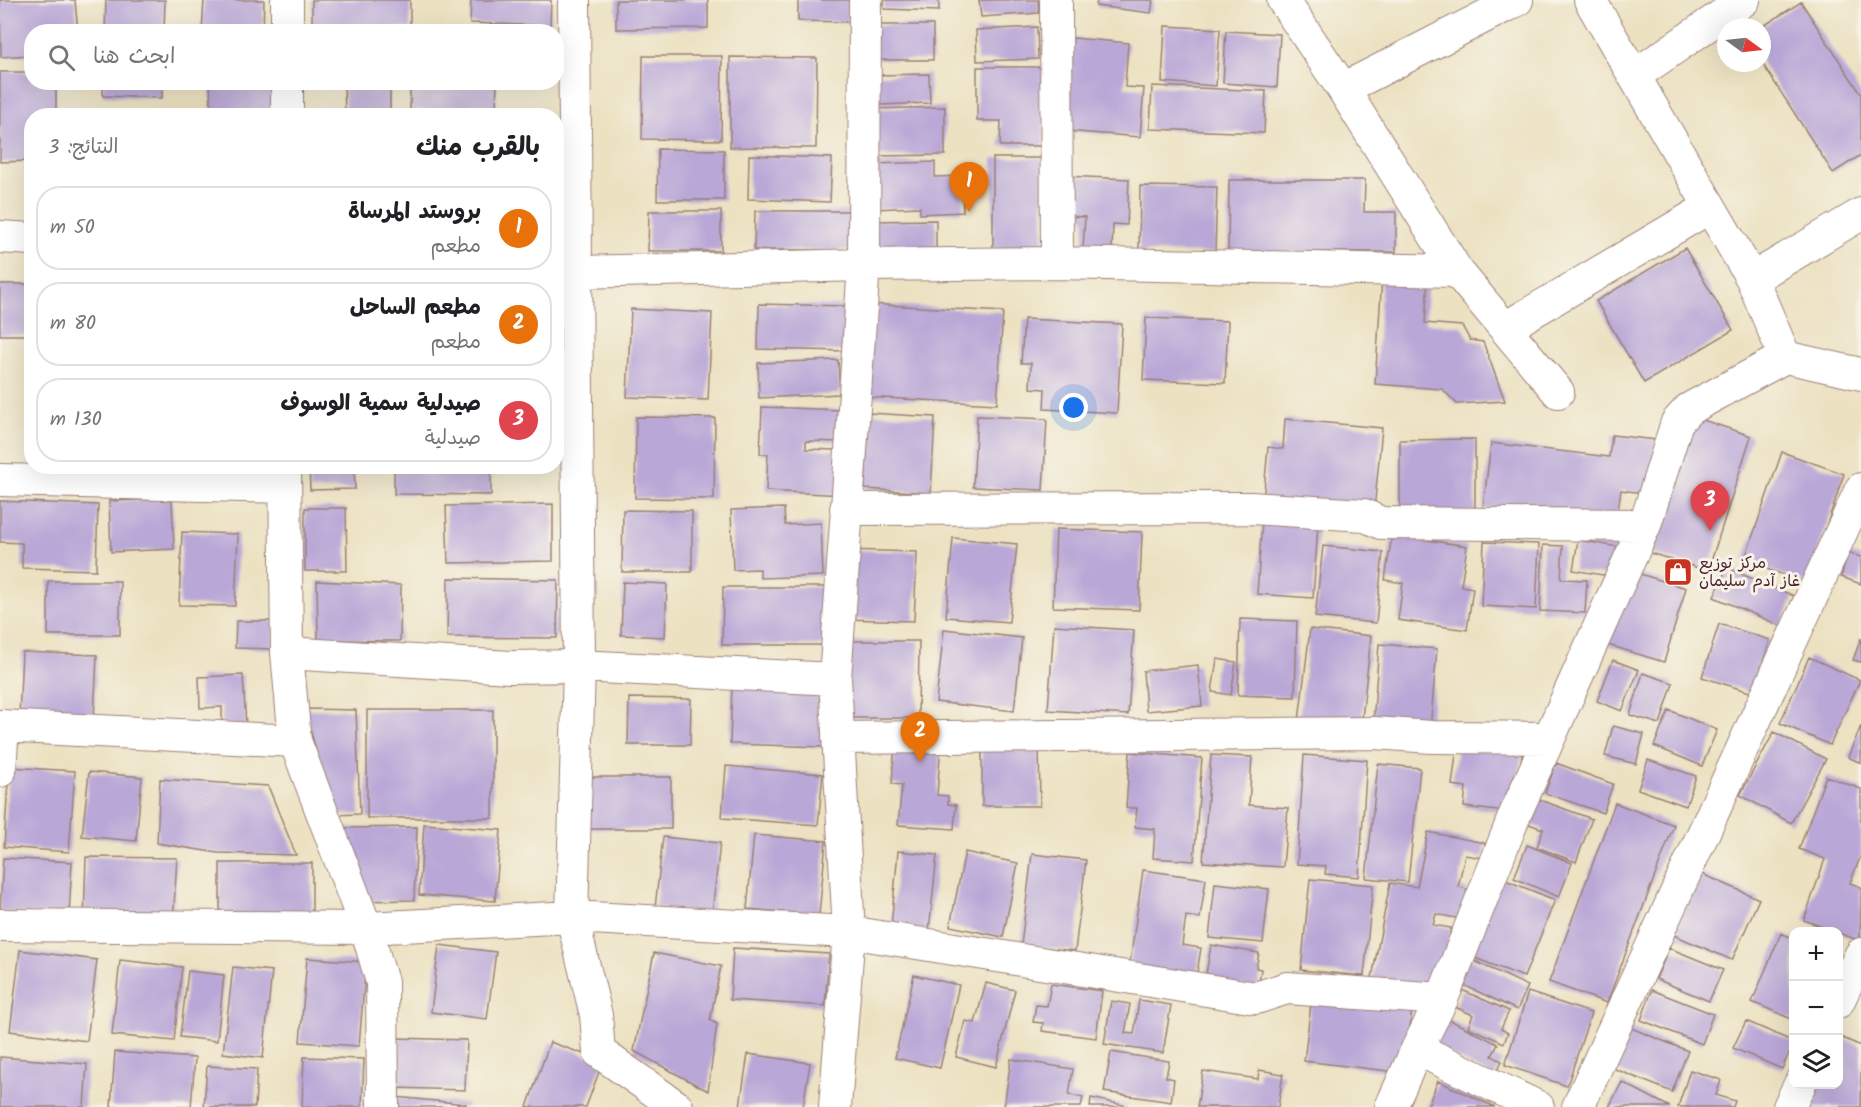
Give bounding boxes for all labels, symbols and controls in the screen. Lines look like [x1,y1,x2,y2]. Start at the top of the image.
north arrow [1717,18,1771,72]
search box [24,24,564,90]
text: ابحث هنا [93,40,175,75]
icon: search [45,41,78,74]
text: بالقرب منك [416,127,540,169]
text: النتائج: 3 [48,132,119,164]
pin: 1 [950,162,988,212]
text: بروستد المرساة [348,195,481,230]
text: 50 m [50,212,95,244]
text: 1 [515,212,522,244]
text: مطعم [430,231,481,263]
text: مطعم الساحل [350,291,481,326]
text: 80 m [50,308,96,340]
text: 2 [513,308,524,340]
text: مطعم [430,327,481,359]
text: صيدلية سمية الوسوف [280,387,481,422]
your location [1059,393,1088,422]
text: 130 m [50,404,102,436]
text: 3 [513,404,524,436]
text: صيدلية [425,423,481,455]
pin: 3 [1690,482,1730,531]
place label: مركز توزيع غاز آدم سليمان [1699,551,1800,594]
shop icon: مركز توزيع غاز آدم سليمان [1662,556,1694,588]
pin: 2 [900,712,940,762]
map controls [1789,927,1843,1089]
button: + [1789,927,1843,981]
button: − [1789,981,1843,1035]
button: layers [1789,1035,1843,1089]

